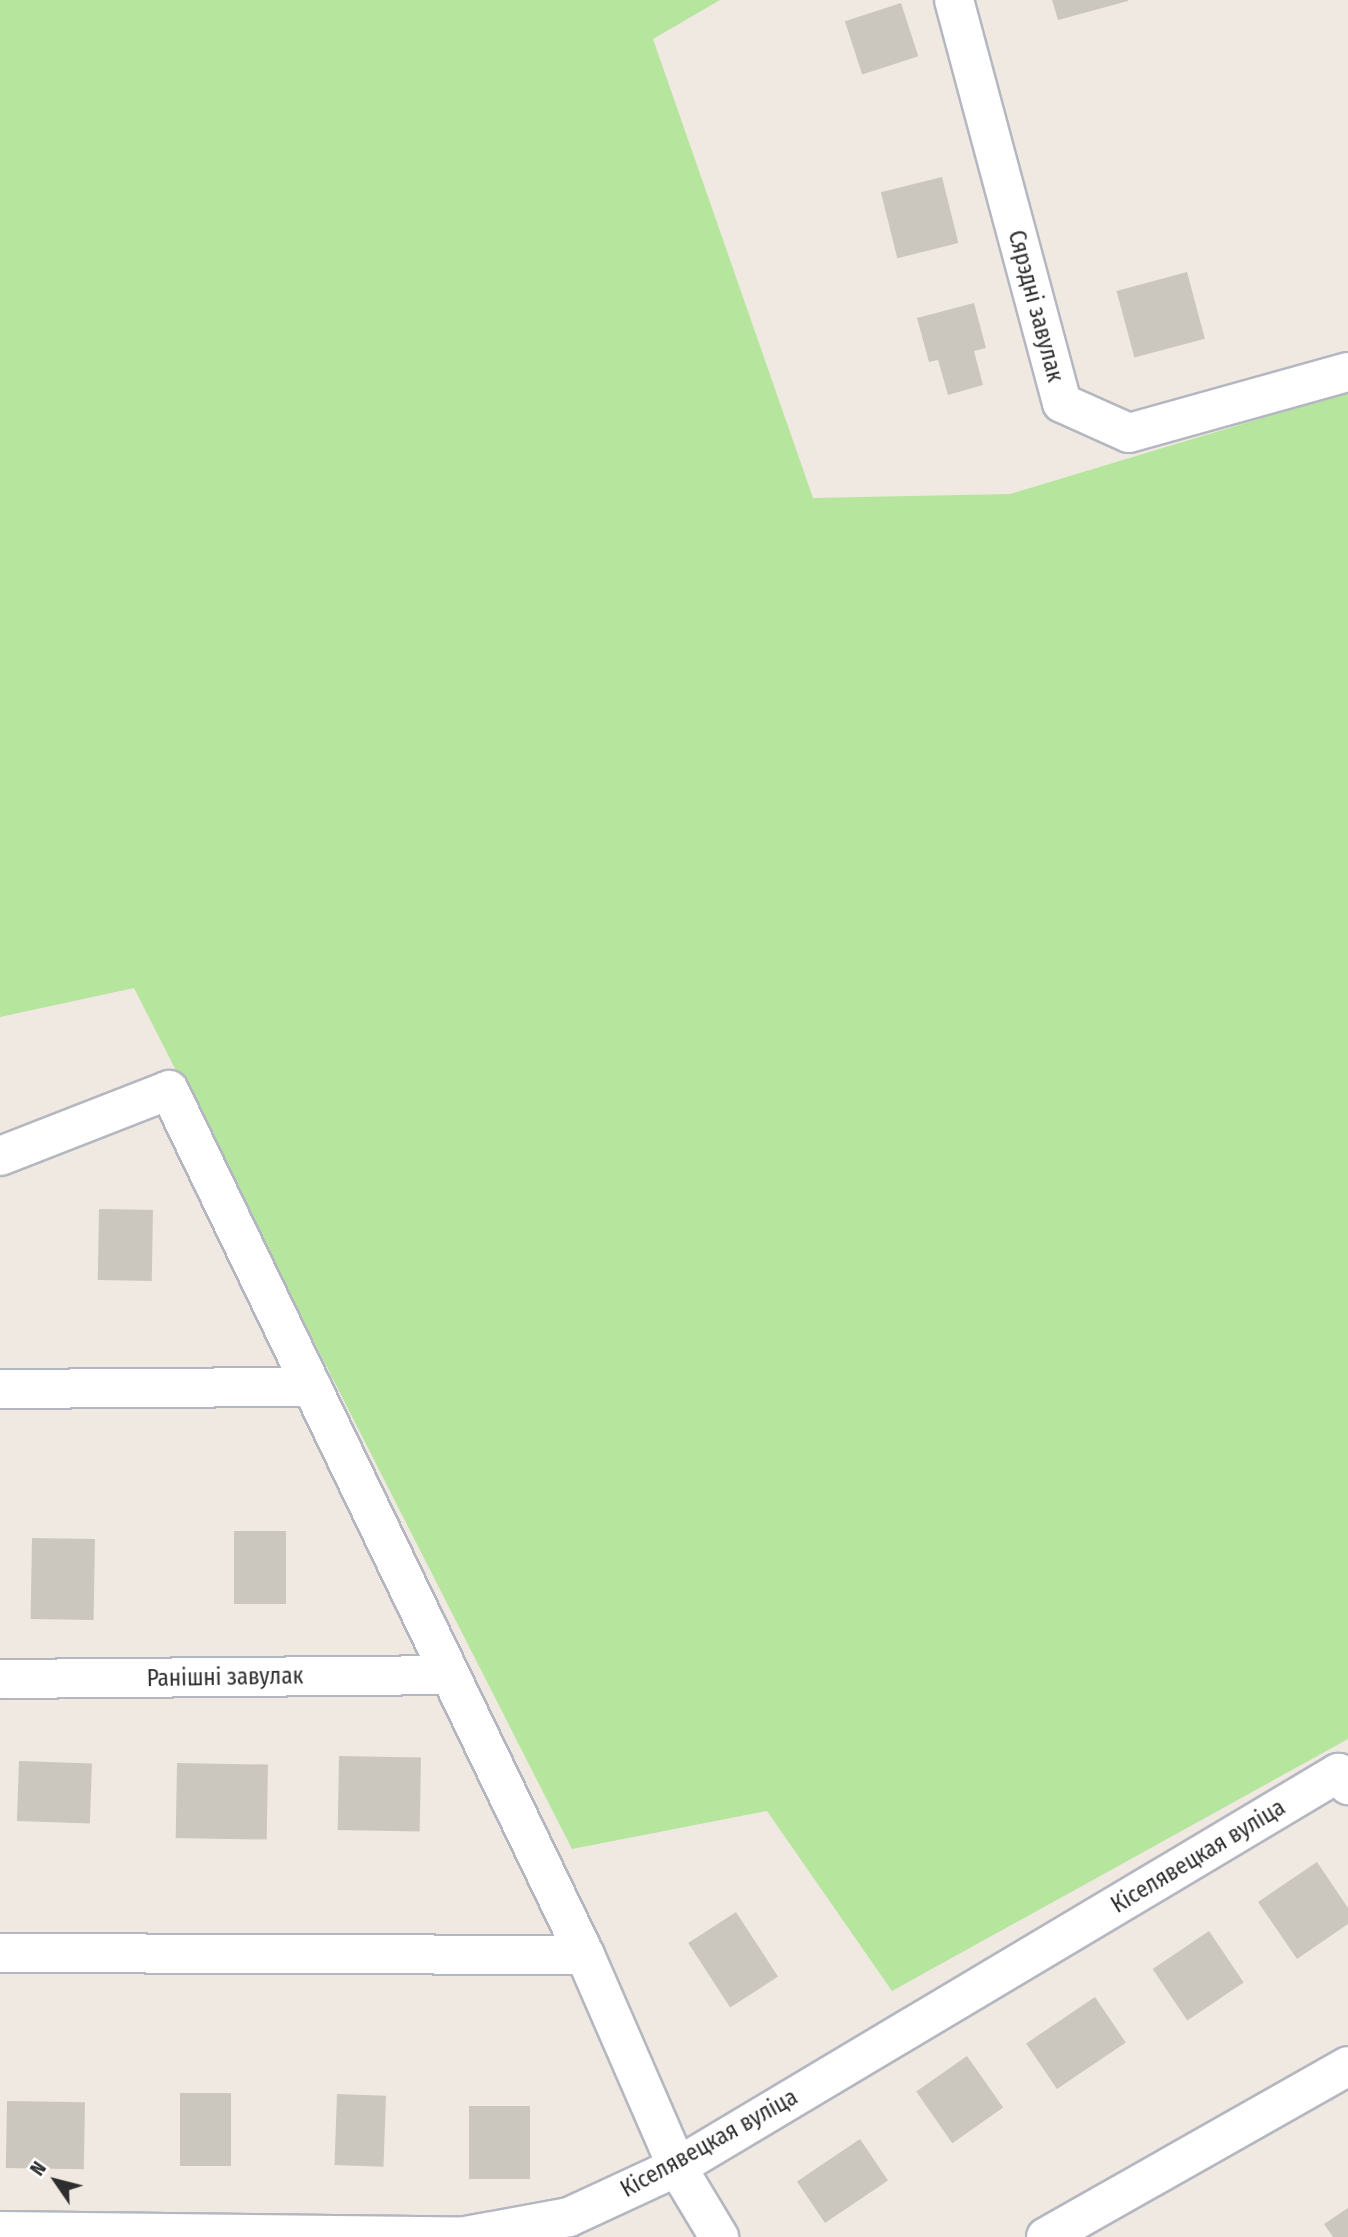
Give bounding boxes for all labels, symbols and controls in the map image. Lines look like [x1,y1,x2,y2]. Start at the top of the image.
street label: Сярэдні завулак [1003,227,1069,385]
street label: Ранішні завулак [147,1662,303,1692]
street label: Кіселявецкая вуліца [1106,1793,1290,1919]
street label: Кіселявецкая вуліца [616,2083,802,2203]
north arrow [21,2146,91,2216]
text: N [26,2157,51,2180]

